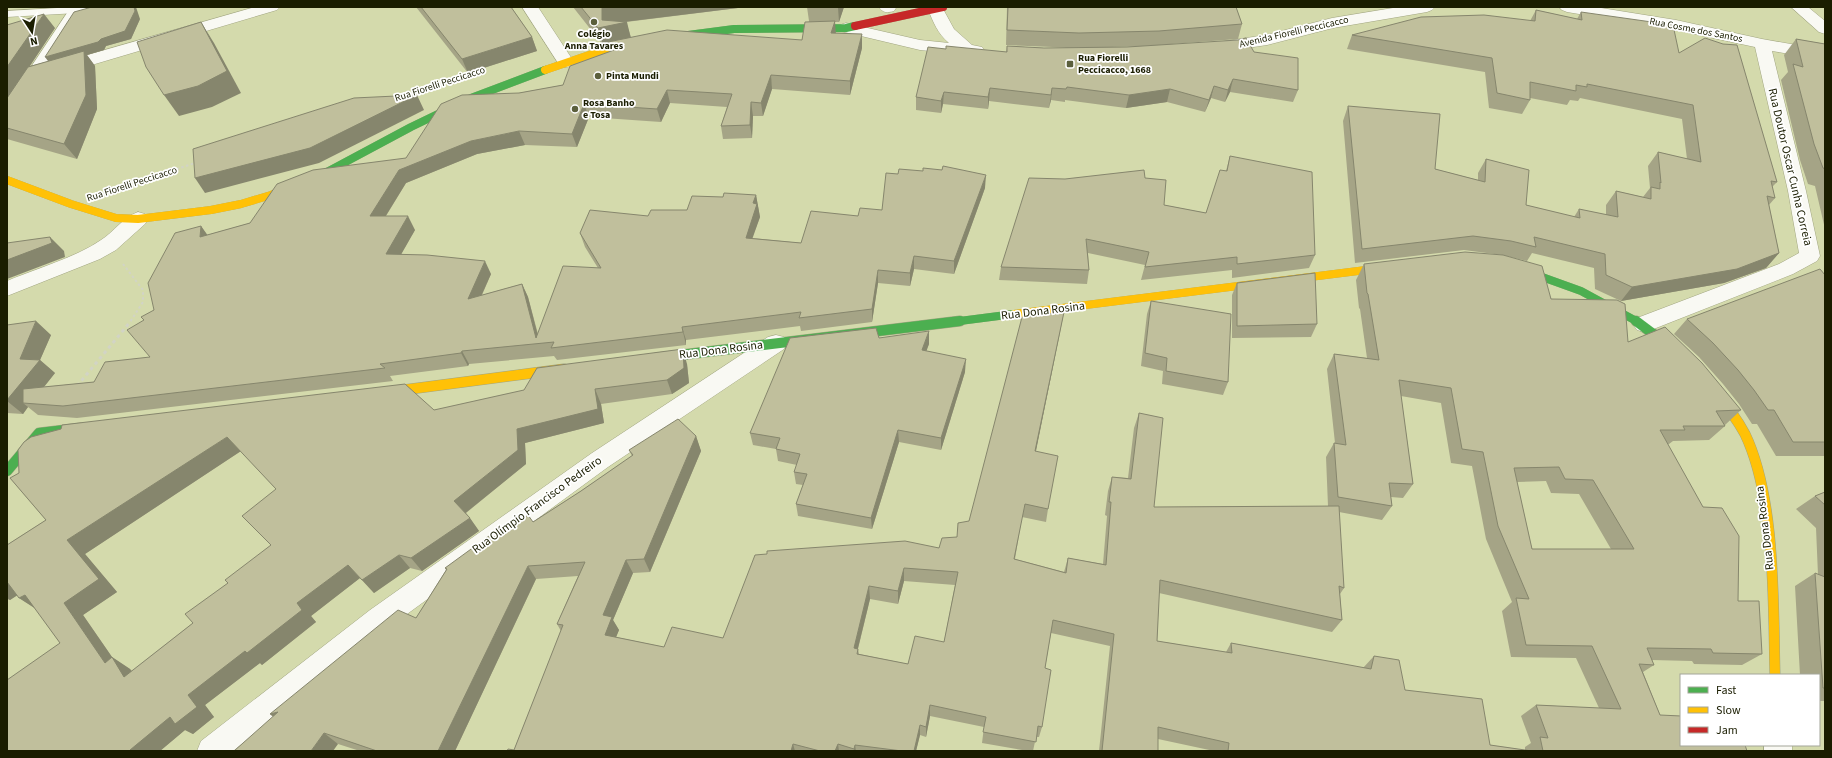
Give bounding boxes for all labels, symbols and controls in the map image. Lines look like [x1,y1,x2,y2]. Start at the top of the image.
north arrow [12,12,52,52]
street label: Avenida Fiorelli Peccicacco [1238,13,1350,51]
street label: Rua Cosme dos Santos [1648,14,1744,46]
marker: Colégio Anna Tavares [589,17,599,27]
place label: Colégio Anna Tavares [564,27,624,53]
text: N [29,33,39,49]
place label: Rua Fiorelli Peccicacco, 1668 [1078,51,1151,77]
marker: Rua Fiorelli Peccicacco, 1668 [1065,59,1075,69]
street label: Rua Fiorelli Peccicacco [393,63,487,105]
place label: Pinta Mundi [606,69,659,83]
marker: Pinta Mundi [593,71,603,81]
street label: Rua Doutor Oscar Cunha Correia [1764,86,1816,248]
place label: Rosa Banho e Tosa [583,96,635,122]
marker: Rosa Banho e Tosa [570,104,580,114]
street label: Rua Fiorelli Peccicacco [85,163,179,205]
street label: Rua Dona Rosina [1000,297,1086,325]
street label: Rua Dona Rosina [678,336,764,364]
street label: Rua Olímpio Francisco Pedreiro [469,452,605,558]
street label: Rua Dona Rosina [1751,485,1779,571]
legend [1680,674,1820,746]
text: Fast [1716,682,1736,699]
text: Slow [1716,702,1741,719]
text: Jam [1716,722,1738,739]

